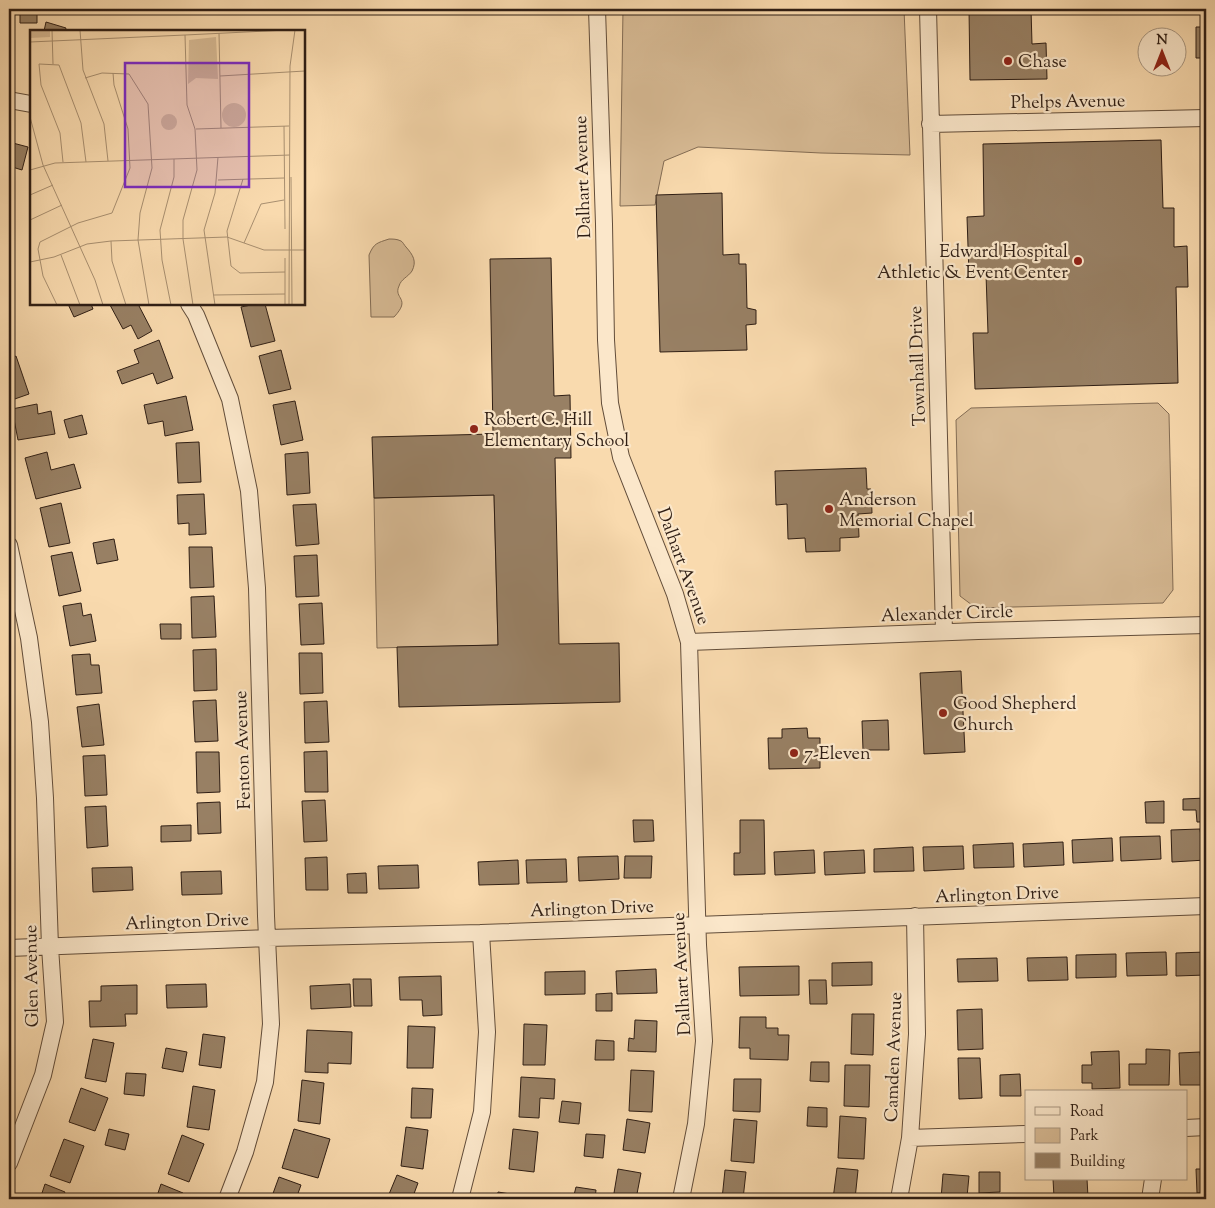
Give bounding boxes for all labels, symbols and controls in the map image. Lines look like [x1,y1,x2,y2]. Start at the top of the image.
north arrow [1138,28,1188,78]
inset map [30,30,305,305]
text: N [1156,31,1168,51]
place label: Chase [1018,50,1067,76]
marker: Chase [1002,55,1014,67]
street label: Phelps Avenue [1010,89,1126,117]
street label: Dalhart Avenue [569,115,599,239]
place label: Edward Hospital Athletic & Event Center [877,240,1068,287]
marker: Edward Hospital Athletic & Event Center [1072,255,1084,267]
street label: Townhall Drive [904,305,934,427]
place label: Robert C. Hill Elementary School [484,408,629,455]
marker: Robert C. Hill Elementary School [468,423,480,435]
place label: Anderson Memorial Chapel [839,488,974,535]
marker: Anderson Memorial Chapel [823,503,835,515]
street label: Dalhart Avenue [649,504,715,629]
street label: Alexander Circle [880,600,1014,630]
street label: Fenton Avenue [229,690,259,810]
place label: Good Shepherd Church [953,692,1076,739]
marker: Good Shepherd Church [937,707,949,719]
place label: 7-Eleven [804,742,871,768]
marker: 7-Eleven [788,747,800,759]
street label: Arlington Drive [935,881,1060,911]
street label: Arlington Drive [530,895,655,925]
street label: Arlington Drive [125,908,250,938]
street label: Dalhart Avenue [667,912,699,1036]
street label: Glen Avenue [19,924,47,1027]
street label: Camden Avenue [880,992,910,1123]
legend [1025,1090,1188,1180]
text: Road [1070,1102,1104,1123]
text: Park [1070,1126,1099,1147]
text: Building [1070,1152,1125,1173]

